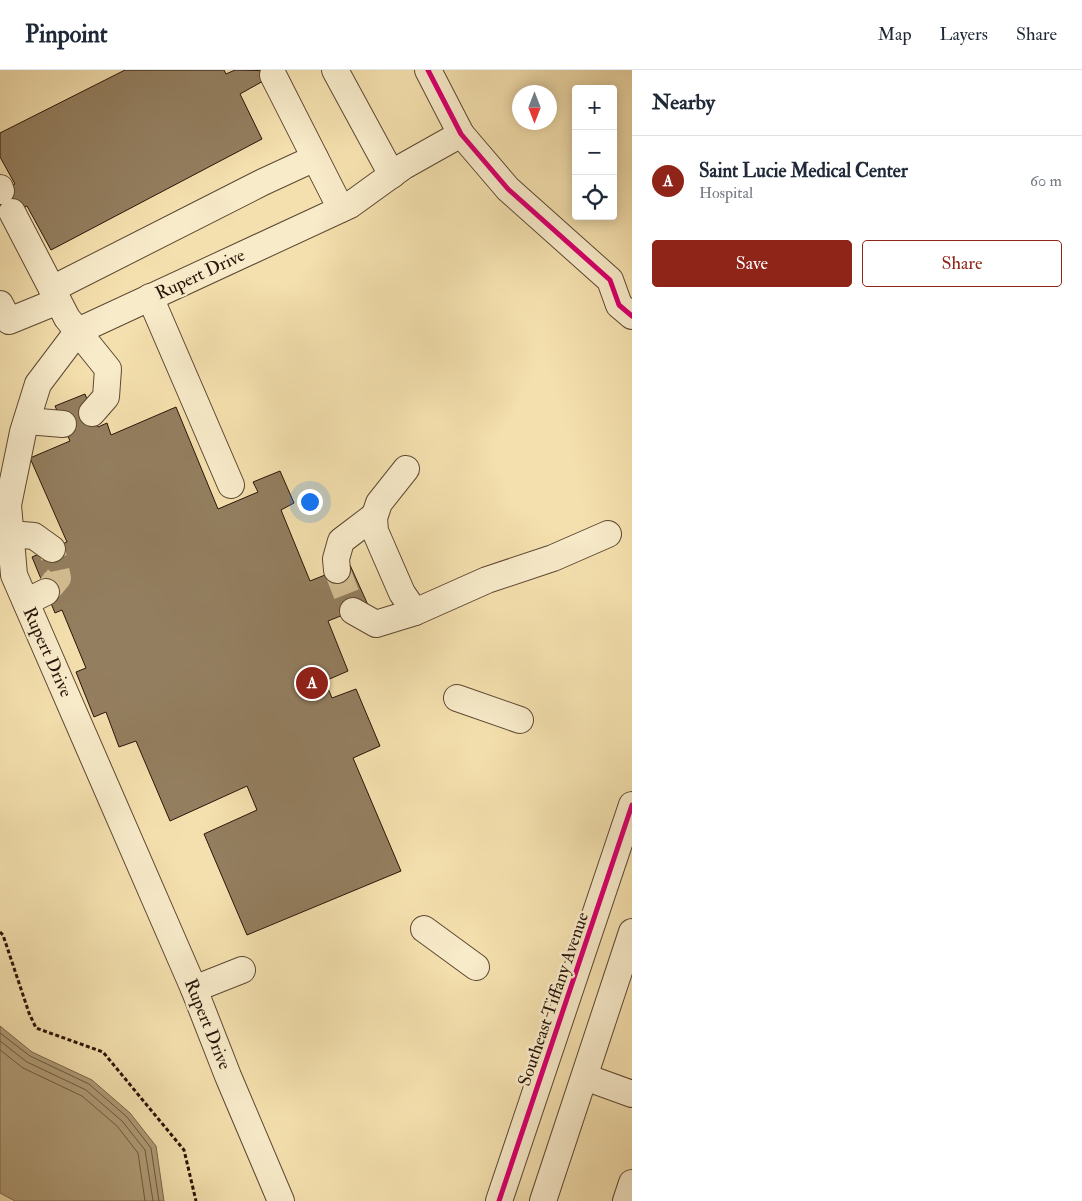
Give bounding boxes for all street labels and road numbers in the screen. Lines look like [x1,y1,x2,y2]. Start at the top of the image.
street label: Rupert Drive [152,244,249,305]
street label: Rupert Drive [17,604,78,701]
street label: Southeast Tiffany Avenue [513,909,594,1089]
street label: Rupert Drive [179,975,236,1074]

